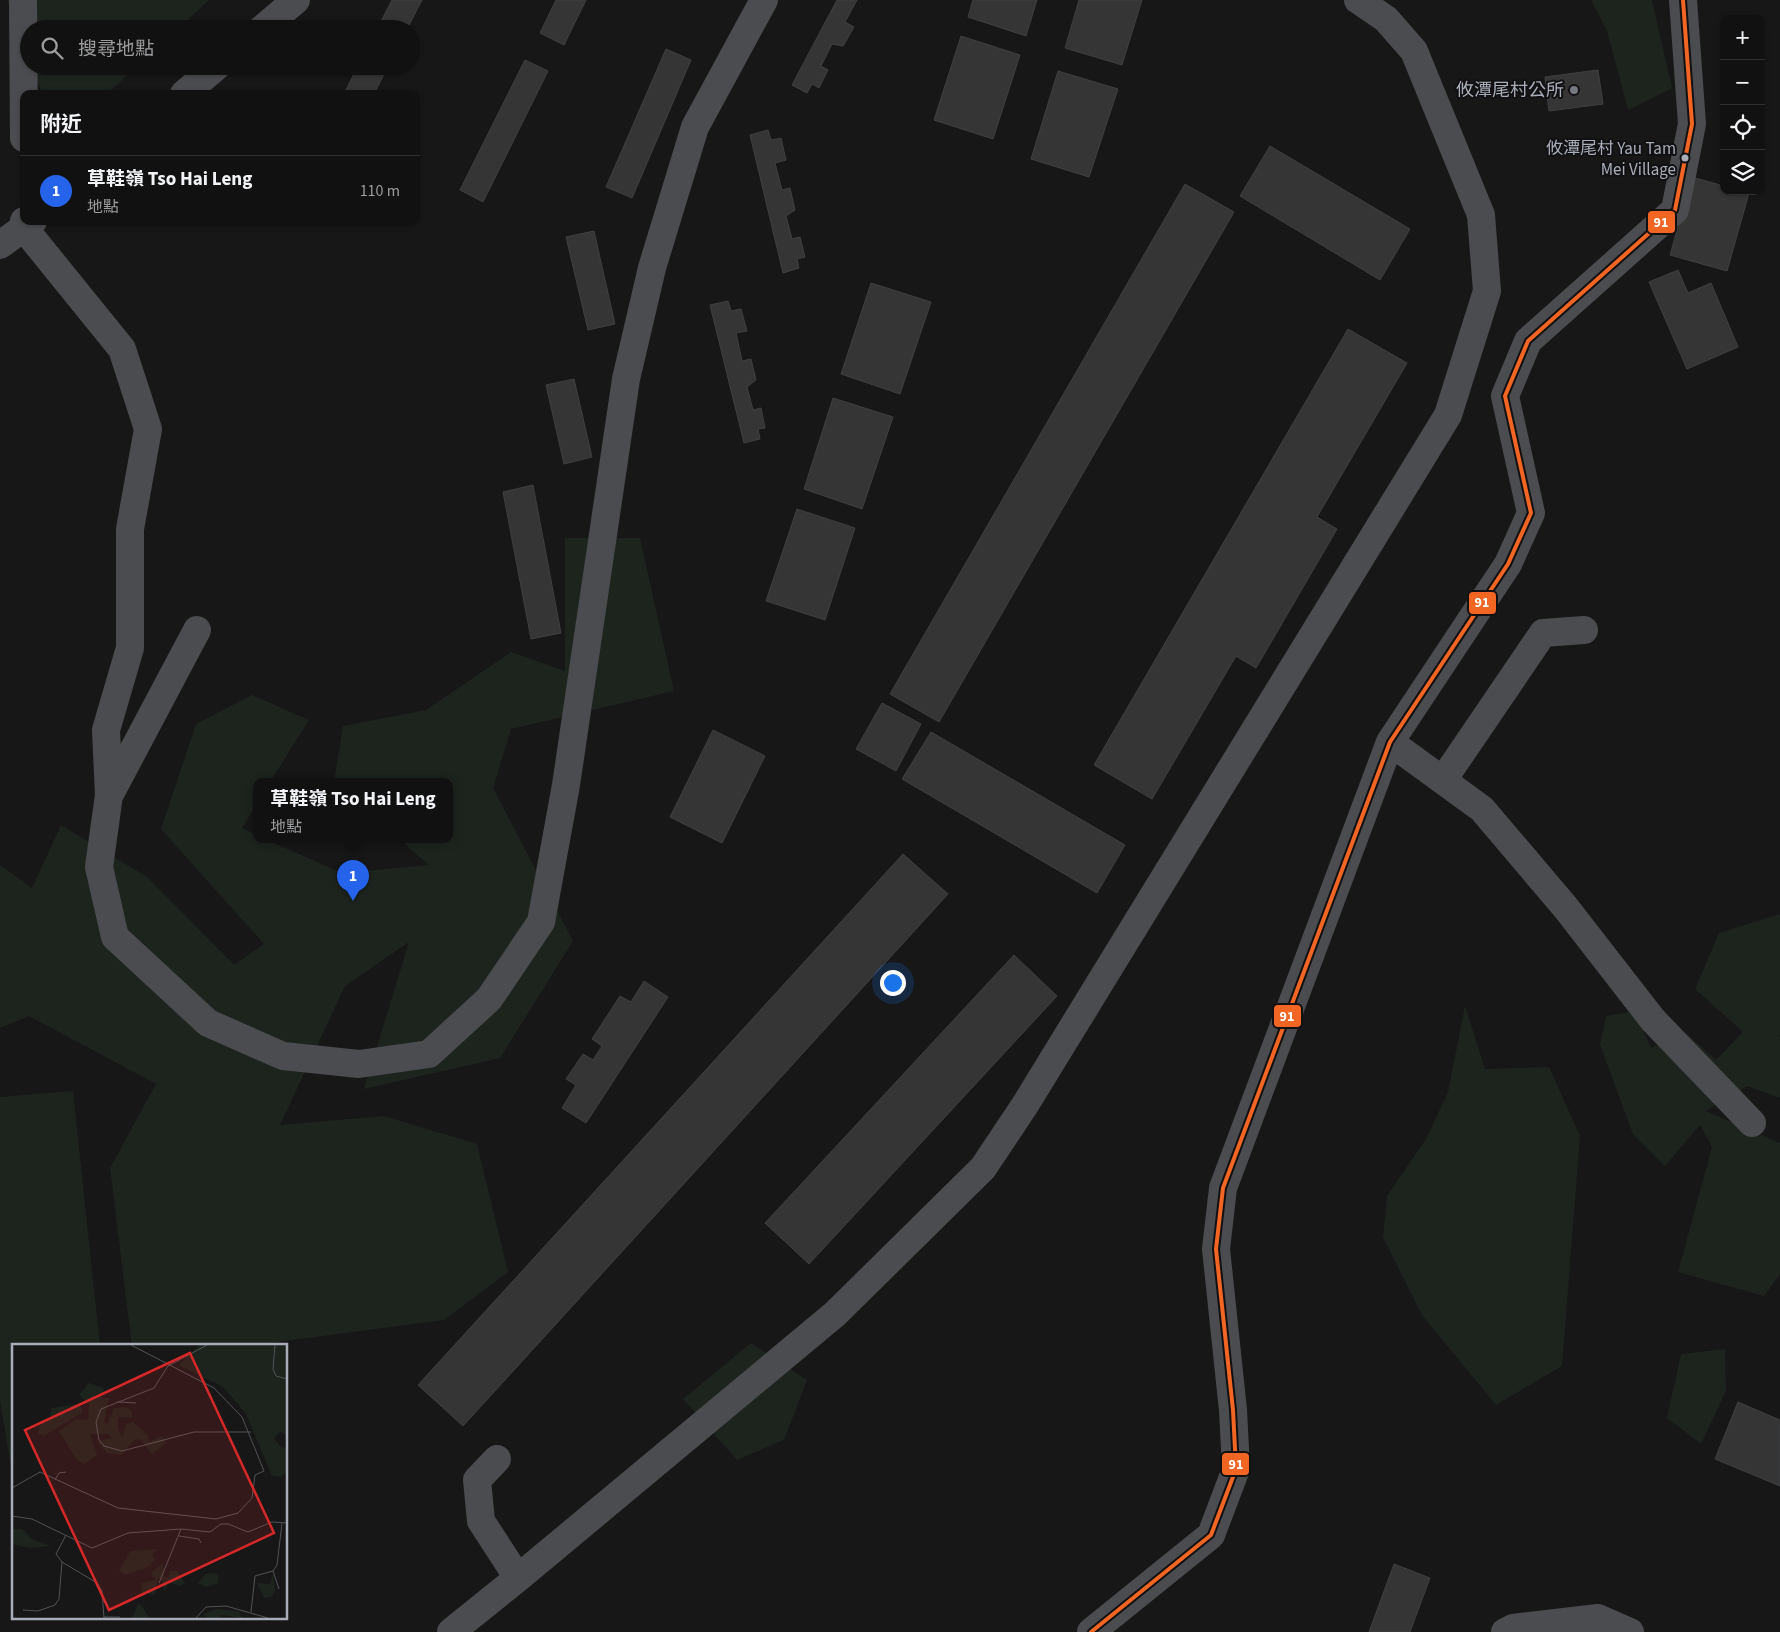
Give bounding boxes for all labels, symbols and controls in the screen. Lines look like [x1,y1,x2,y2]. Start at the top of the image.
map controls [1720,15,1765,195]
button: + [1720,15,1765,60]
search box [20,20,420,75]
icon: search [38,34,66,62]
text: 搜尋地點 [78,36,154,63]
button: − [1720,60,1765,105]
place label: 攸潭尾村公所 [1456,78,1564,103]
marker: 攸潭尾村公所 [1568,84,1580,96]
button: locate [1720,105,1765,150]
text: 附近 [40,109,82,139]
place label: 攸潭尾村 Yau Tam Mei Village [1546,137,1676,182]
button: layers [1720,150,1765,195]
marker: 攸潭尾村 Yau Tam Mei Village [1680,153,1690,163]
text: 草鞋嶺 Tso Hai Leng [87,166,252,193]
text: 1 [52,180,60,202]
text: 110 m [360,180,400,202]
text: 地點 [87,196,119,218]
line badge: 91 [1647,210,1676,234]
text: 91 [1654,213,1668,233]
line badge: 91 [1468,591,1497,615]
text: 91 [1475,593,1489,613]
popup [253,778,453,843]
text: 草鞋嶺 Tso Hai Leng [270,786,436,813]
text: 地點 [270,816,302,838]
pin: 1 [337,860,369,901]
your location [880,970,906,996]
line badge: 91 [1273,1004,1302,1028]
text: 91 [1280,1007,1294,1027]
inset map [12,1344,288,1620]
line badge: 91 [1221,1452,1250,1476]
text: 91 [1229,1455,1243,1475]

